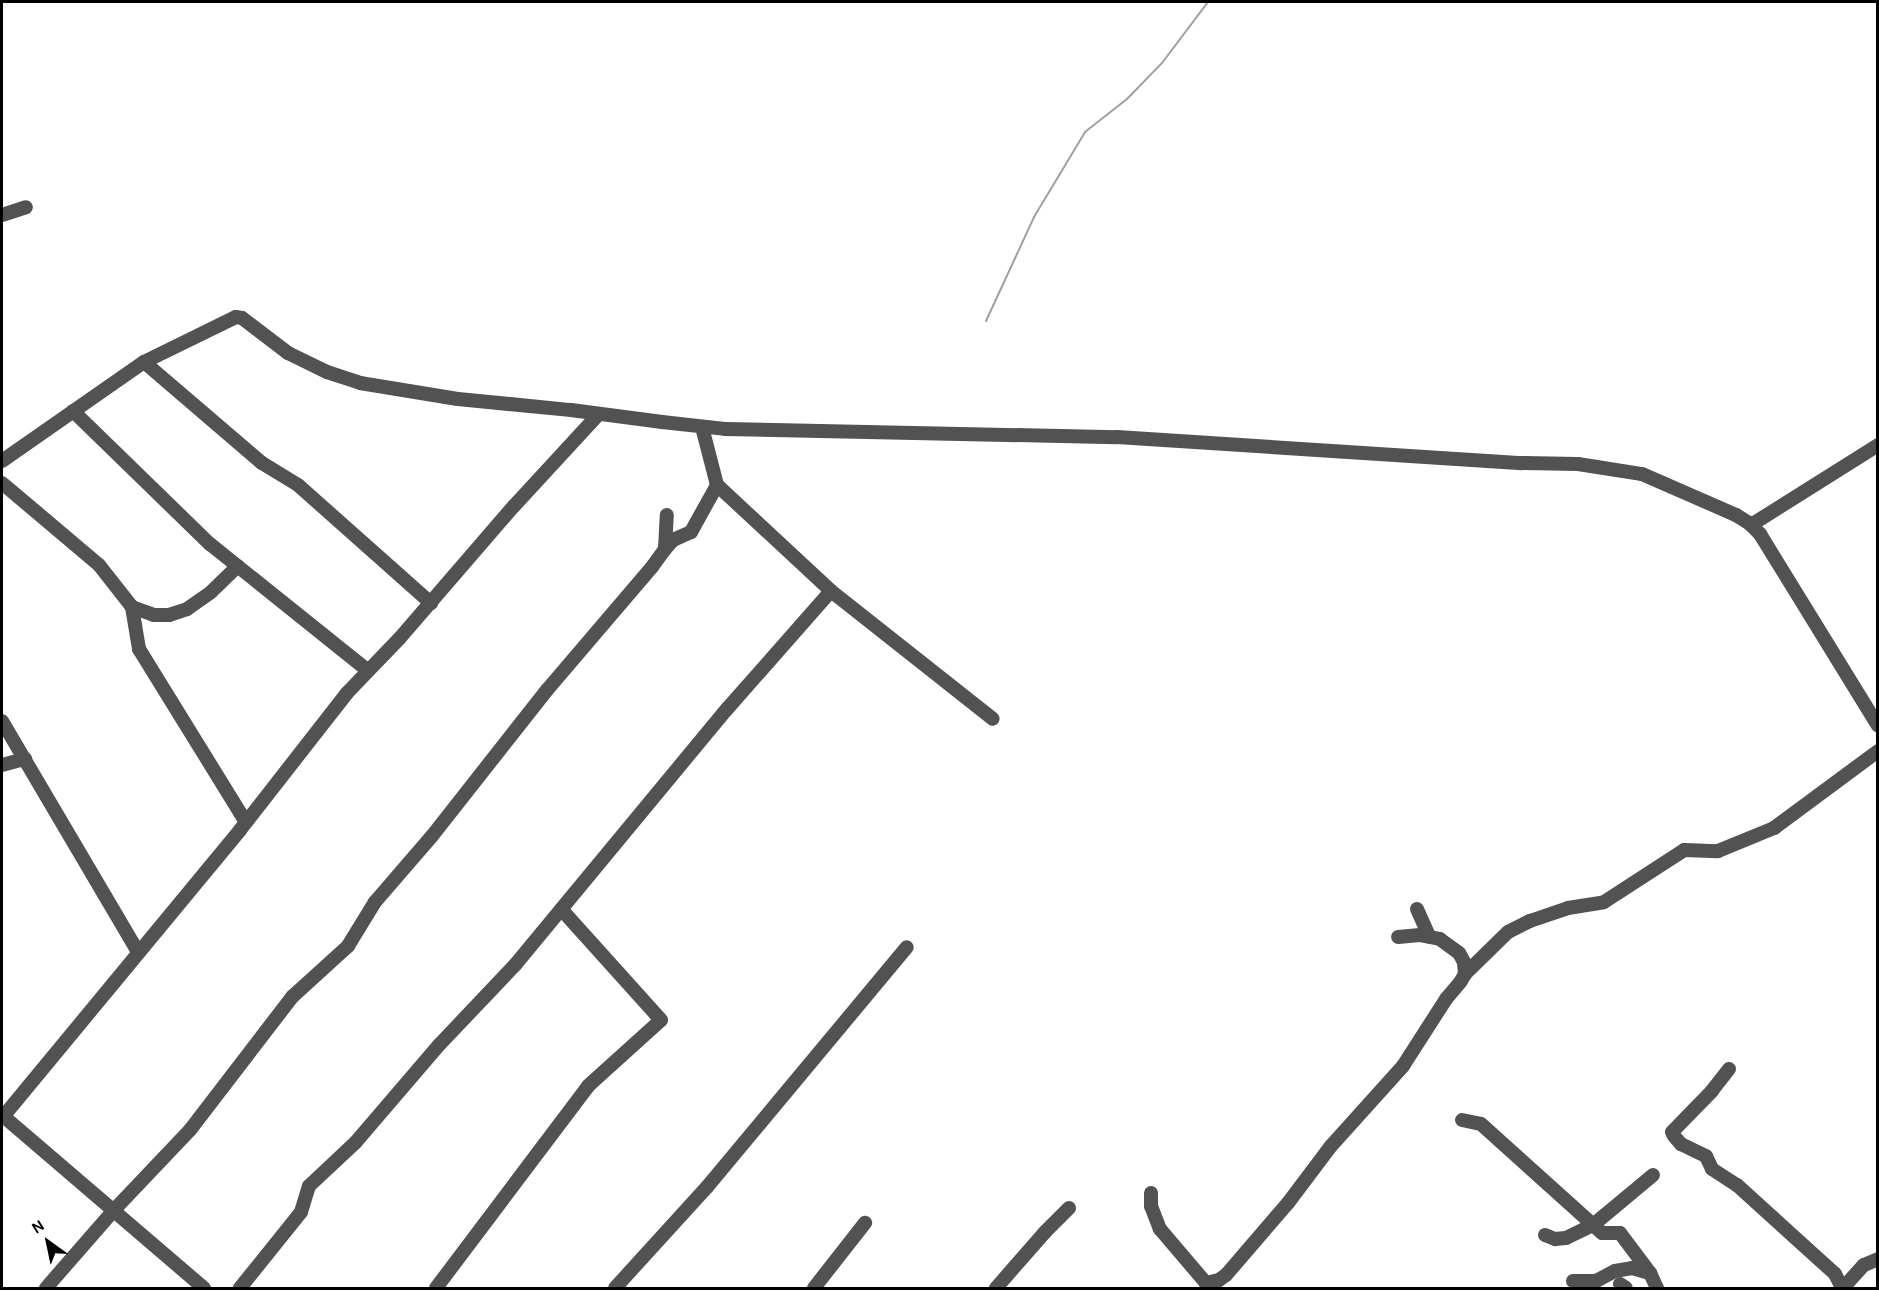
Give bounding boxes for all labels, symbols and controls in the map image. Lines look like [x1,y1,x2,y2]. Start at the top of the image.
north arrow [18,1212,78,1272]
text: N [28,1215,48,1238]

